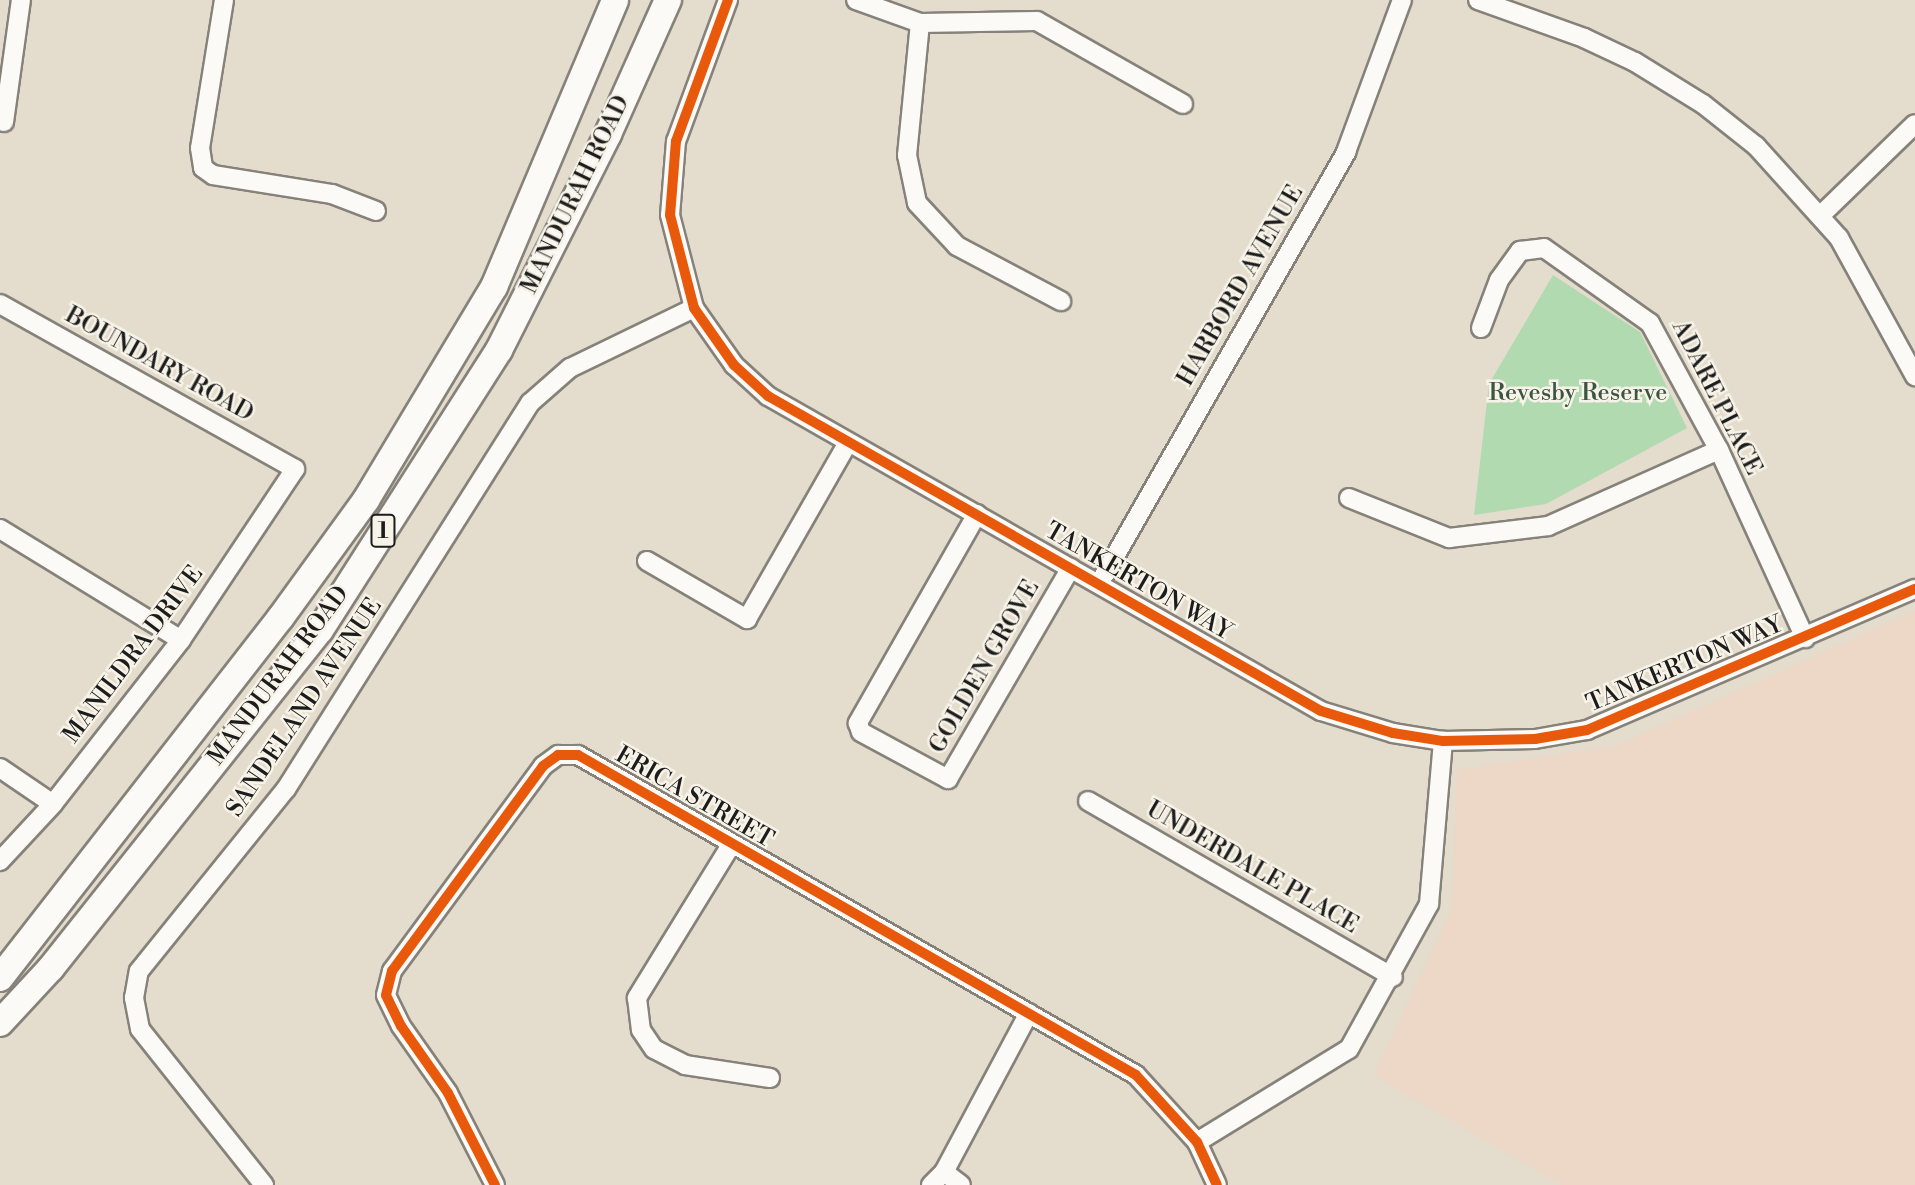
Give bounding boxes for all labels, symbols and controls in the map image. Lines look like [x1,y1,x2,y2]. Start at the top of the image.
street label: MANDURAH ROAD [515,91,637,299]
street label: HARBORD AVENUE [1172,180,1310,392]
street label: BOUNDARY ROAD [60,301,258,429]
street label: ADARE PLACE [1665,316,1767,480]
park label: Revesby Reserve [1489,380,1667,408]
road number: 1 [369,512,397,551]
street label: TANKERTON WAY [1040,517,1236,647]
street label: MANILDRA DRIVE [58,561,210,749]
street label: GOLDEN GROVE [924,575,1046,759]
street label: MANDURAH ROAD [202,581,356,771]
street label: SANDELAND AVENUE [221,593,389,823]
street label: TANKERTON WAY [1582,611,1788,719]
street label: ERICA STREET [610,741,778,855]
street label: UNDERDALE PLACE [1141,796,1363,940]

